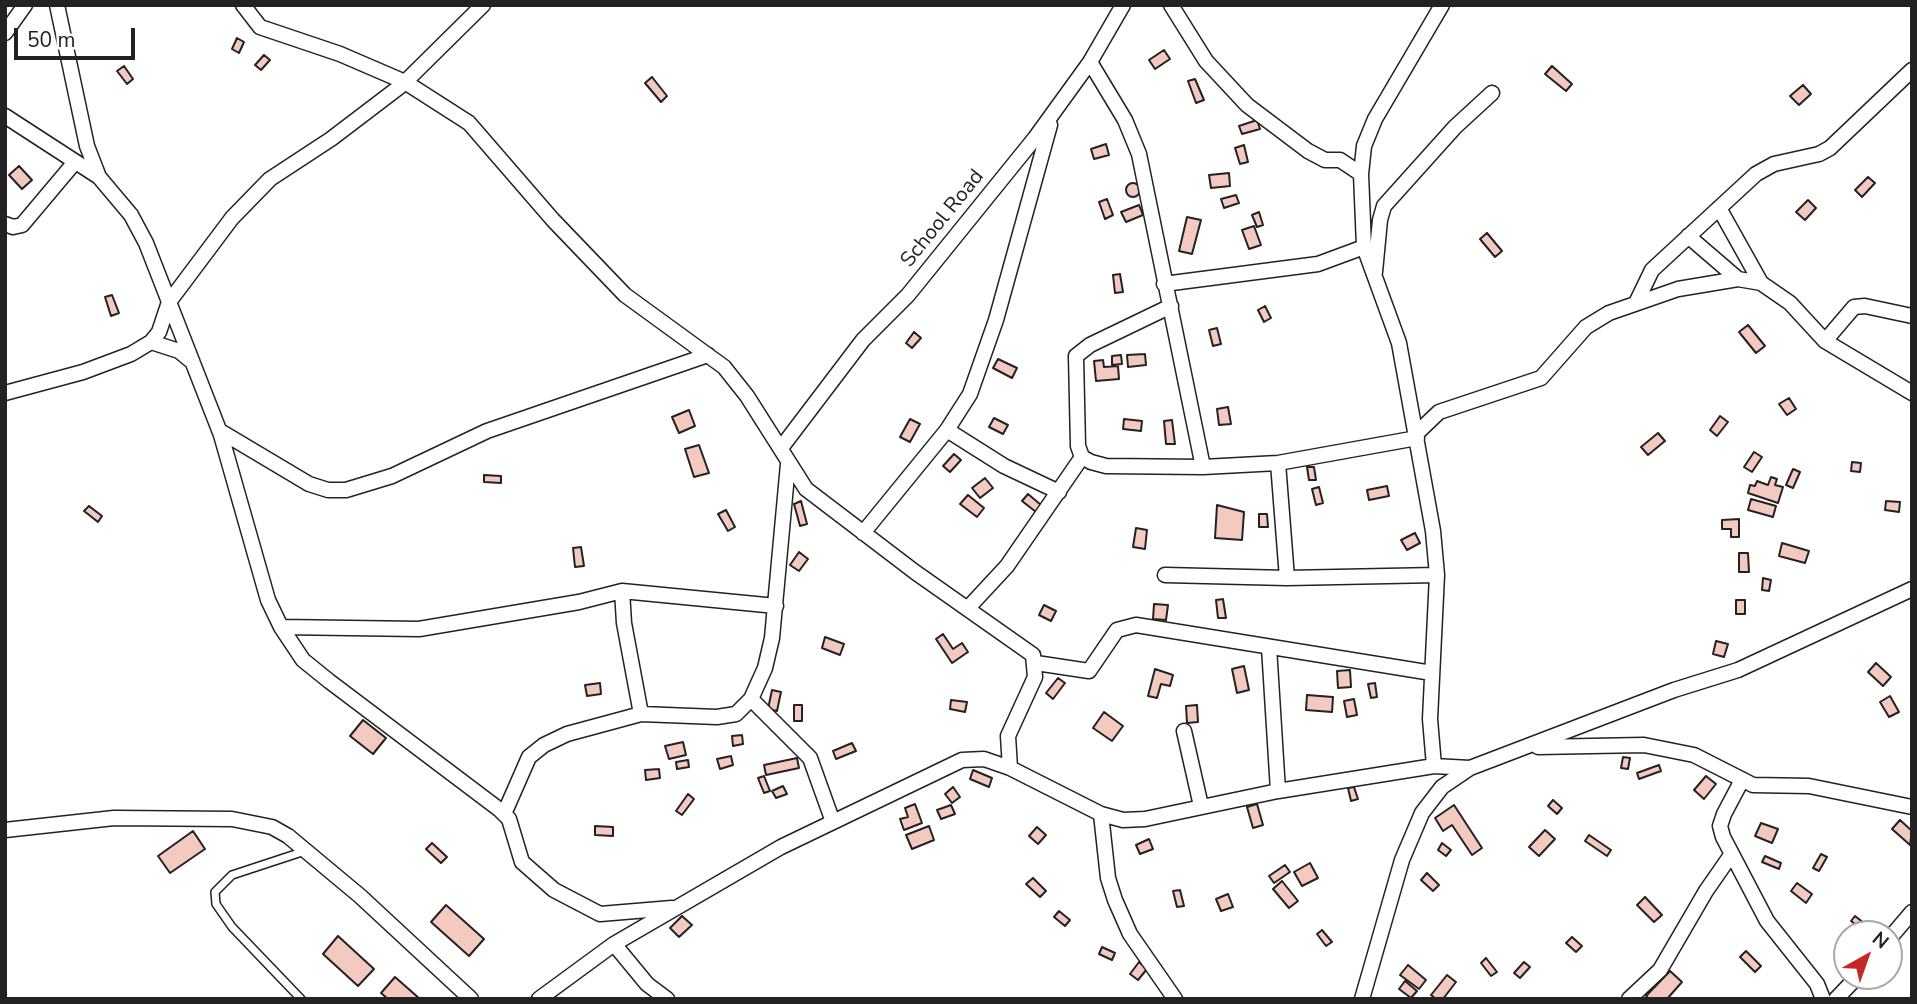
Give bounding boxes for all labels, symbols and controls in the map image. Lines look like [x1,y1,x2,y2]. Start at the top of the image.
scale bar [18,14,138,58]
text: 50 m [27,26,76,54]
street label: School Road [896,165,990,273]
north arrow [1833,920,1903,990]
text: N [1866,926,1894,955]

